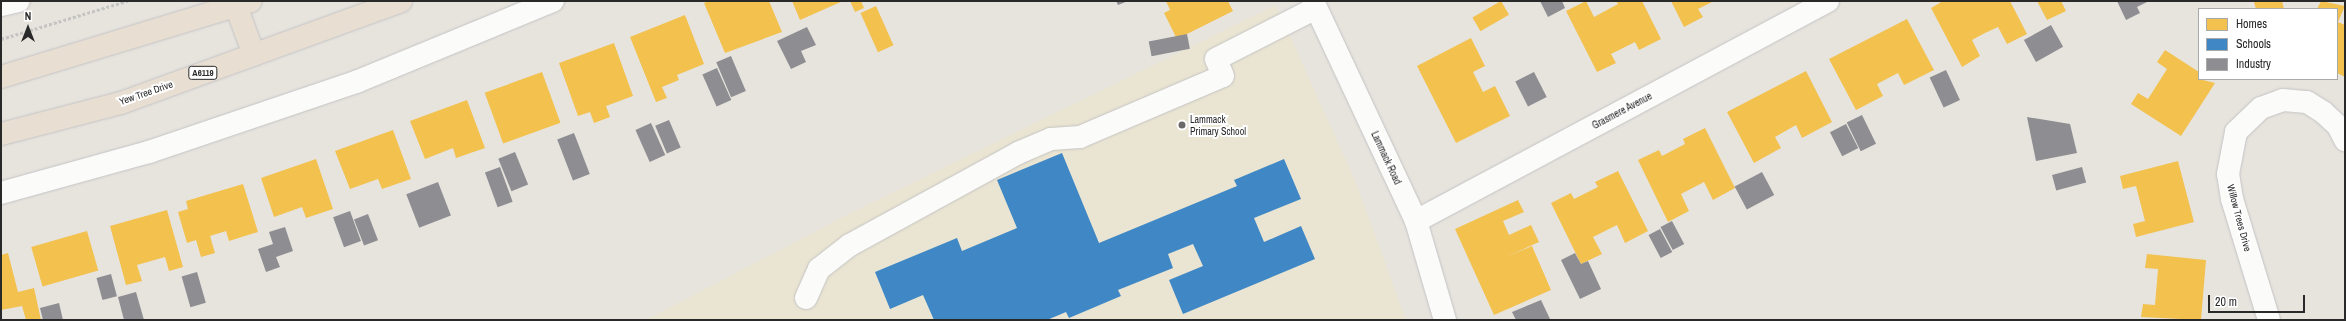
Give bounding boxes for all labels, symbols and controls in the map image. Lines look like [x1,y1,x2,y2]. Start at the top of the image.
north arrow [8,8,48,48]
legend [2198,8,2338,80]
text: N [25,9,31,23]
text: Homes [2236,16,2267,32]
text: Schools [2236,36,2271,52]
text: Industry [2236,56,2271,72]
road number: A6119 [188,66,218,80]
street label: Yew Tree Drive [118,78,174,108]
street label: Grasmere Avenue [1590,90,1654,132]
place label: Lammack Primary School [1190,113,1246,136]
marker: Lammack Primary School [1177,120,1187,130]
street label: Lammack Road [1368,129,1404,187]
street label: Willow Trees Drive [2224,183,2254,253]
scale bar [2210,287,2307,313]
text: 20 m [2215,294,2237,310]

